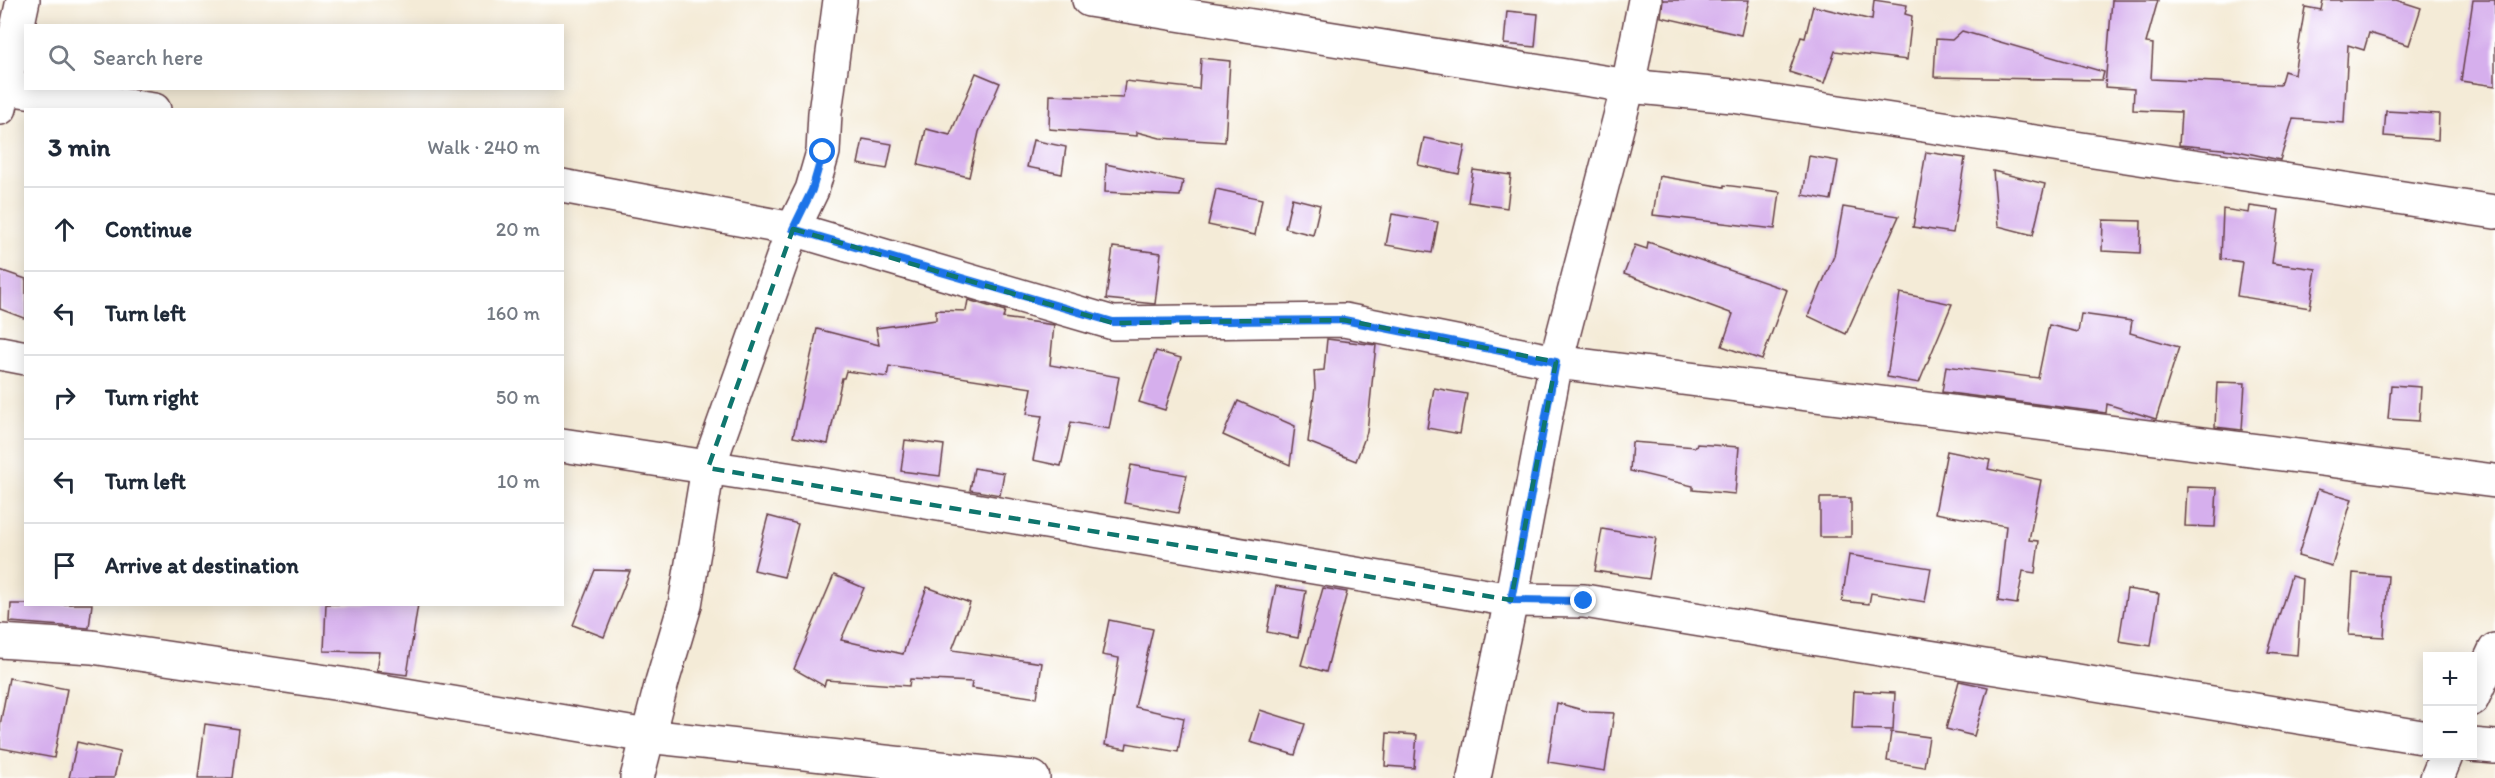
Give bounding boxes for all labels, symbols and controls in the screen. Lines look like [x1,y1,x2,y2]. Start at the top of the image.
search box [24,24,564,90]
icon: search [45,41,78,74]
text: Search here [93,44,203,71]
text: 3 min [48,131,110,163]
text: Walk · 240 m [427,135,540,159]
route start [809,138,835,164]
icon: ahead [48,213,81,246]
text: Continue [105,216,192,243]
text: 20 m [496,217,540,241]
icon: left [48,297,81,330]
text: Turn left [105,300,186,327]
text: 160 m [487,301,540,325]
icon: right [48,381,81,414]
text: Turn right [105,384,199,411]
text: 50 m [496,385,540,409]
icon: left [48,465,81,498]
text: Turn left [105,468,186,495]
text: 10 m [497,469,540,493]
icon: arrive [48,549,81,582]
text: Arrive at destination [105,552,299,579]
route end [1570,587,1596,613]
map controls [2423,652,2477,760]
button: + [2423,652,2477,706]
button: − [2423,706,2477,760]

